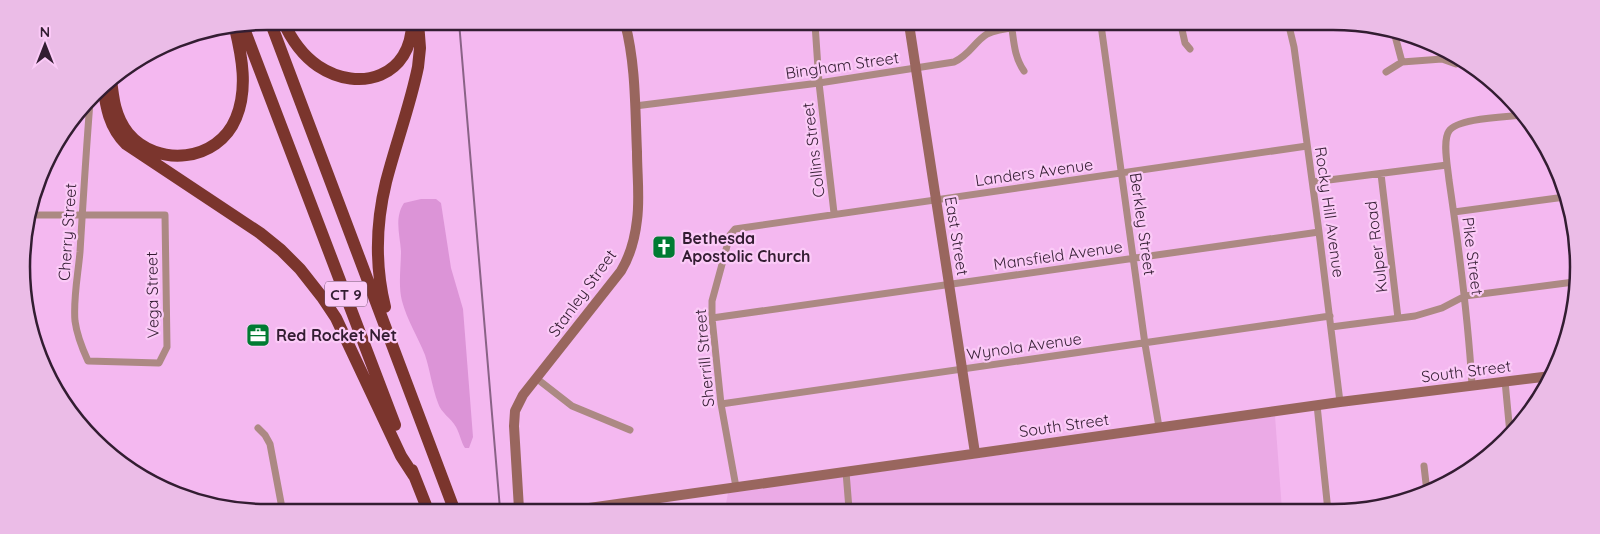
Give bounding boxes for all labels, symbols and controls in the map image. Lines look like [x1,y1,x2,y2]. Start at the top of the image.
north arrow [20,20,70,70]
text: N [40,23,50,41]
street label: Bingham Street [784,47,900,83]
street label: Collins Street [797,101,829,199]
street label: Rocky Hill Avenue [1311,145,1349,279]
street label: Landers Avenue [974,154,1094,190]
street label: Berkley Street [1126,171,1160,277]
street label: Cherry Street [54,182,80,282]
street label: East Street [941,195,973,277]
street label: Kulper Road [1360,200,1392,294]
street label: Pike Street [1458,216,1488,296]
place label: Bethesda Apostolic Church [682,228,810,266]
church icon: Bethesda Apostolic Church [651,234,677,260]
street label: Mansfield Avenue [992,236,1124,274]
street label: Stanley Street [544,245,620,341]
street label: Vega Street [141,251,163,339]
road number: CT 9 [325,282,367,306]
street label: Sherrill Street [690,308,718,408]
office icon: Red Rocket Net [245,322,271,348]
place label: Red Rocket Net [276,325,397,345]
street label: Wynola Avenue [965,328,1083,364]
street label: South Street [1420,356,1512,386]
street label: South Street [1018,409,1110,441]

